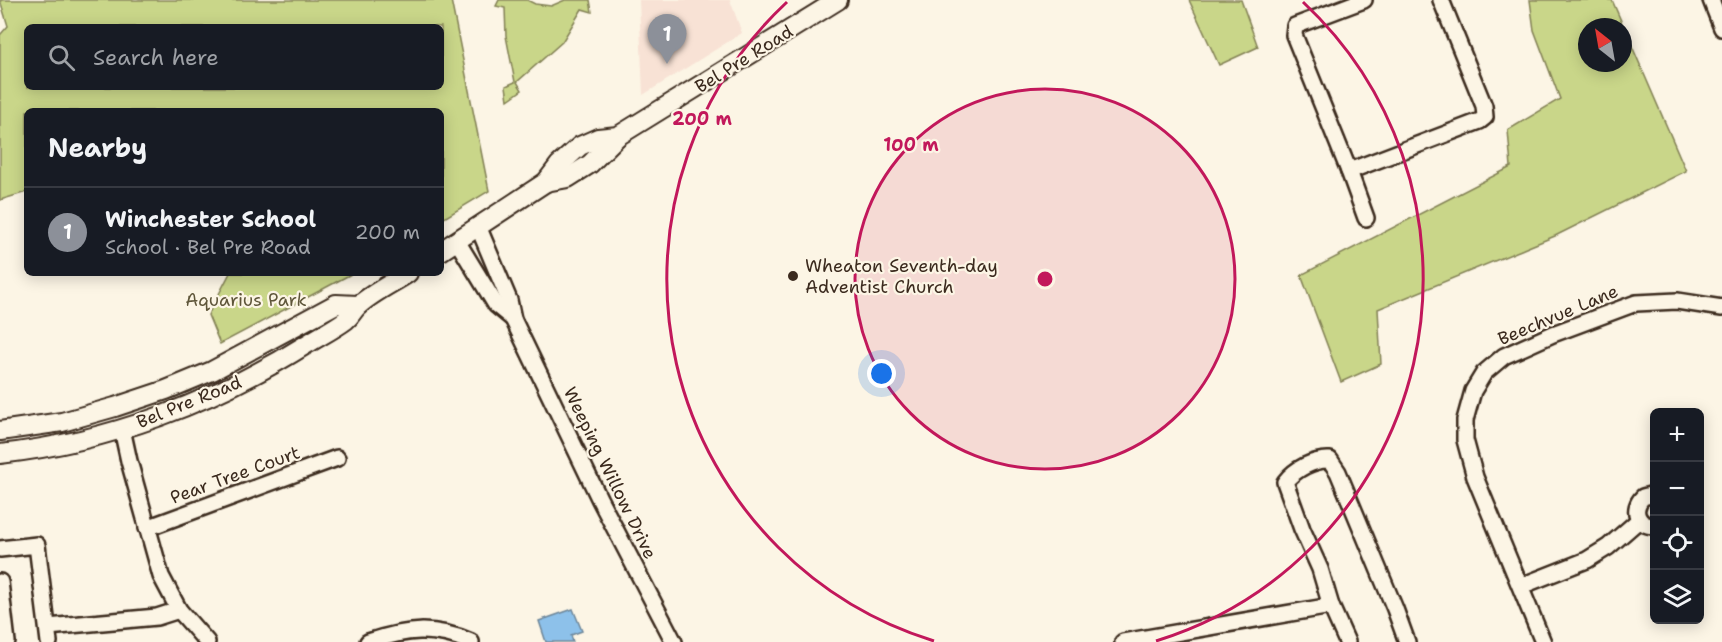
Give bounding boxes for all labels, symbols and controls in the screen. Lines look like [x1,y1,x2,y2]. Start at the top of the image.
pin: 1 [648,14,686,64]
north arrow [1578,18,1632,72]
street label: Bel Pre Road [690,19,798,99]
search box [24,24,444,90]
icon: search [45,41,78,74]
text: Search here [93,43,219,72]
text: 200 m [672,107,733,131]
text: Nearby [48,130,147,165]
text: 100 m [883,133,939,157]
text: Winchester School [105,205,316,234]
text: 1 [63,219,72,245]
text: 200 m [355,219,420,245]
text: School · Bel Pre Road [105,234,311,260]
place label: Wheaton Seventh-day Adventist Church [805,254,998,299]
marker: Wheaton Seventh-day Adventist Church [786,269,800,283]
centre of rings [1035,269,1055,289]
street label: Beechvue Lane [1494,279,1622,351]
park label: Aquarius Park [185,288,307,312]
your location [867,359,896,388]
street label: Bel Pre Road [133,370,245,434]
street label: Weeping Willow Drive [558,383,662,563]
map controls [1650,408,1704,624]
button: + [1650,408,1704,462]
street label: Pear Tree Court [167,440,303,510]
button: − [1650,462,1704,516]
button: locate [1650,516,1704,570]
button: layers [1650,570,1704,624]

